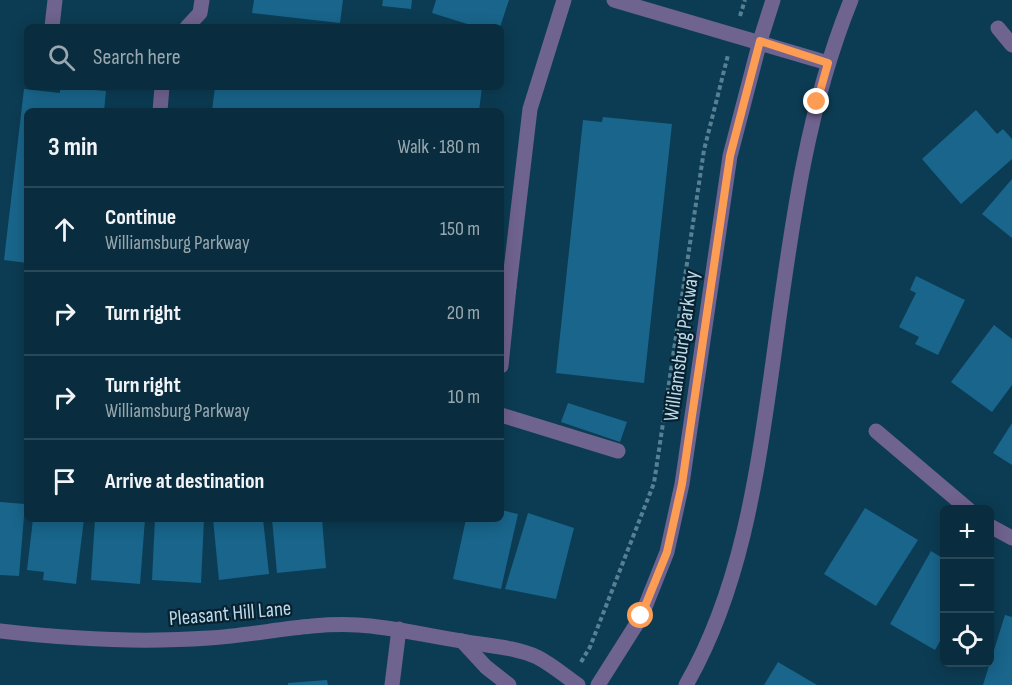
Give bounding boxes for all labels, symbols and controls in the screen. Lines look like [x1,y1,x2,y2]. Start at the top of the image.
search box [24,24,504,90]
icon: search [45,41,78,74]
text: Search here [93,44,180,71]
route end [803,88,829,114]
text: 3 min [48,132,98,163]
text: Walk · 180 m [397,135,480,159]
text: Continue [105,204,176,231]
icon: ahead [48,213,81,246]
text: 150 m [440,217,480,241]
text: Williamsburg Parkway [105,231,250,255]
street label: Williamsburg Parkway [659,269,704,423]
icon: right [48,297,81,330]
text: Turn right [105,300,181,327]
text: 20 m [447,301,480,325]
text: Turn right [105,372,181,399]
icon: right [48,381,81,414]
text: 10 m [448,385,480,409]
text: Williamsburg Parkway [105,399,250,423]
icon: arrive [48,465,81,498]
text: Arrive at destination [105,468,264,495]
map controls [940,505,994,667]
button: + [940,505,994,559]
button: − [940,559,994,613]
street label: Pleasant Hill Lane [168,596,292,631]
route start [627,602,653,628]
button: locate [940,613,994,667]

